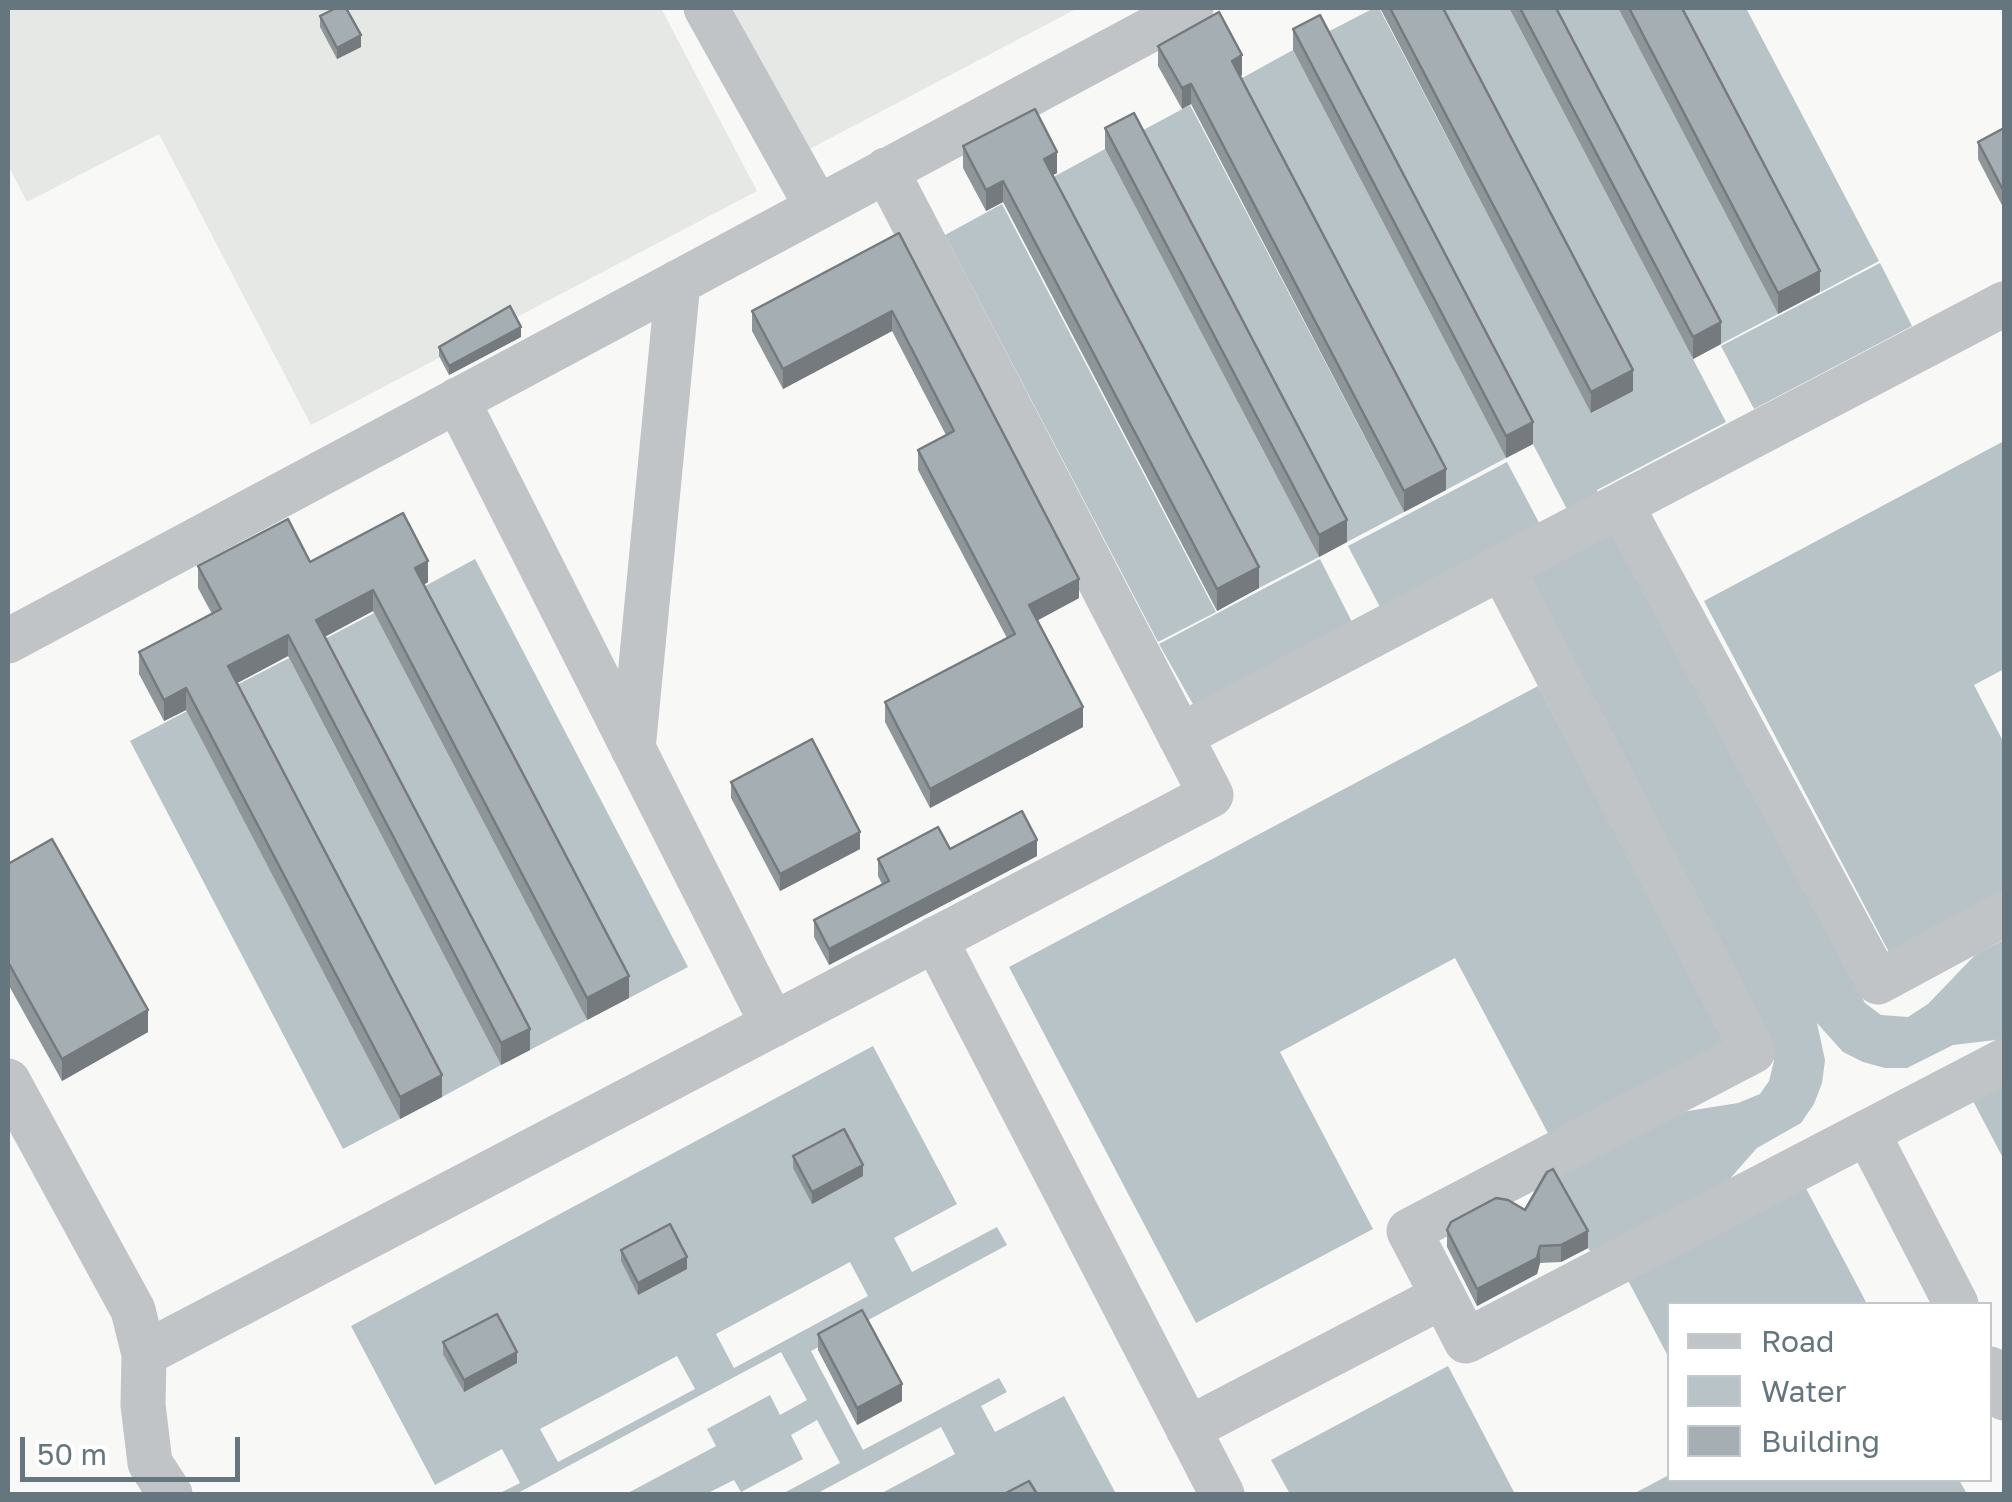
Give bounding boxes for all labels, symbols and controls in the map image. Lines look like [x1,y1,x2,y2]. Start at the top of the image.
legend [1667,1302,1992,1482]
text: Road [1761,1323,1835,1359]
text: Water [1761,1373,1846,1409]
scale bar [25,1417,245,1479]
text: Building [1761,1423,1880,1459]
text: 50 m [37,1436,107,1472]

